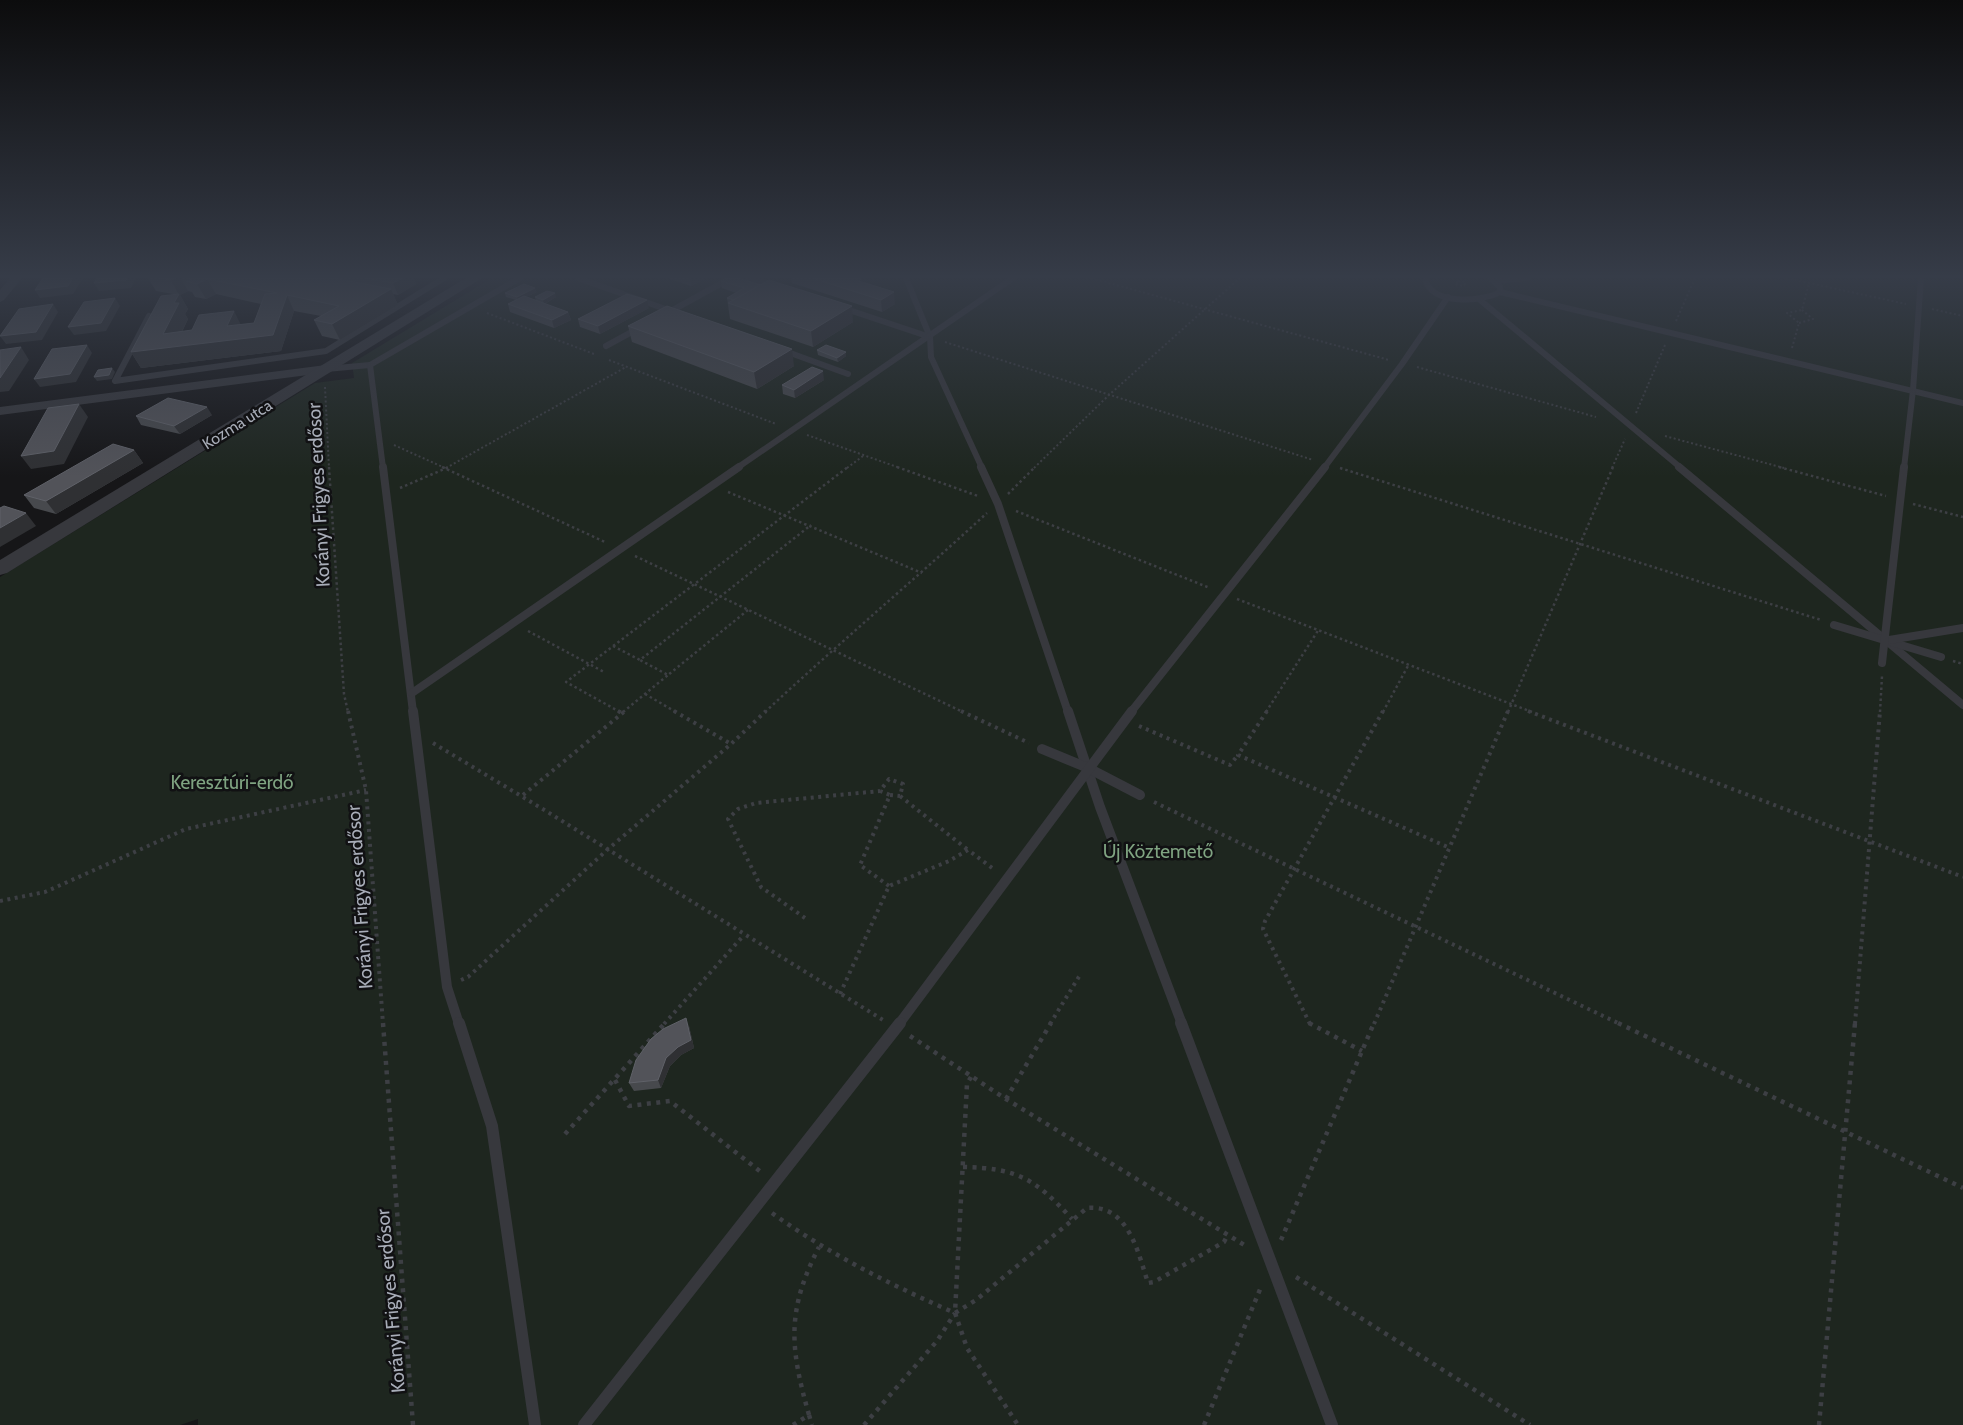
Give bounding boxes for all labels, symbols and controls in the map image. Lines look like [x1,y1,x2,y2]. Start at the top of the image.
street label: Kozma utca [199,395,276,453]
street label: Korányi Frigyes erdősor [302,402,335,588]
park label: Keresztúri-erdő [170,771,294,794]
street label: Korányi Frigyes erdősor [342,804,377,990]
park label: Új Köztemető [1103,839,1213,863]
street label: Korányi Frigyes erdősor [371,1208,410,1394]

